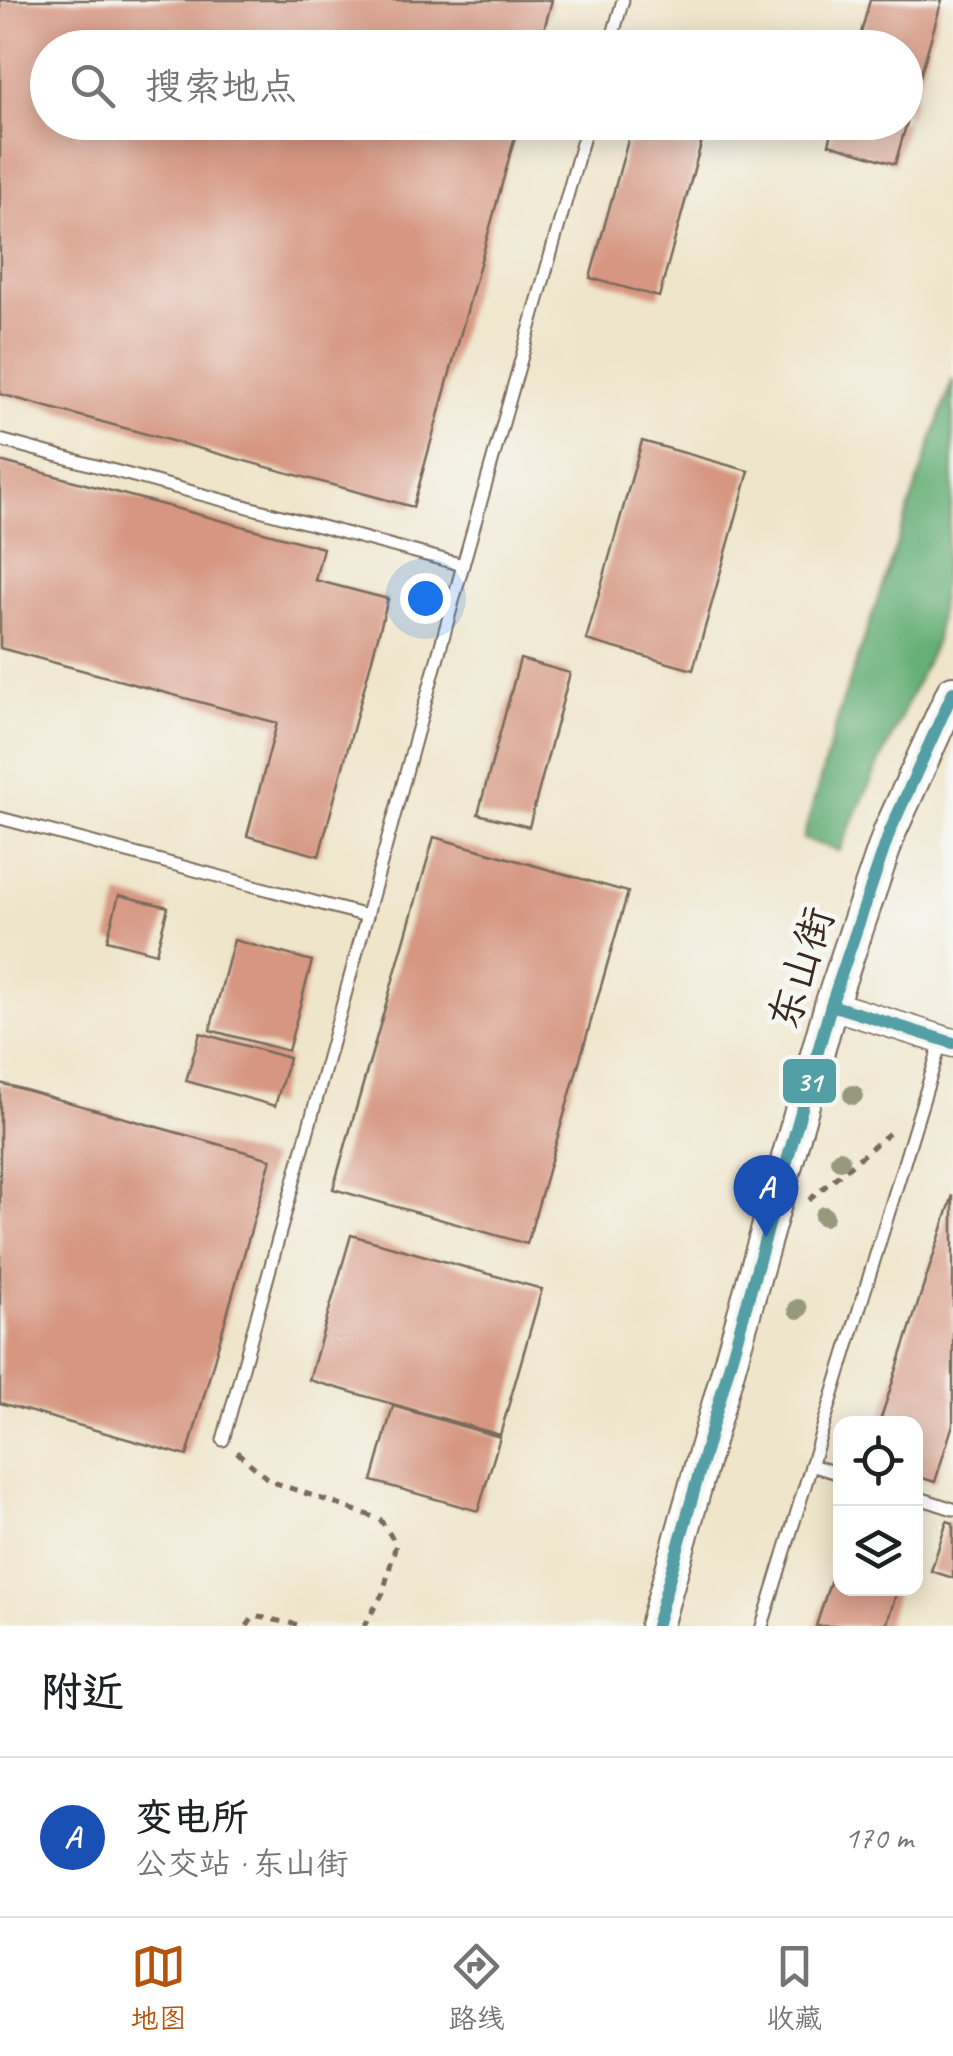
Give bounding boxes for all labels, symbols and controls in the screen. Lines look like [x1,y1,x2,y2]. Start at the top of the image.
search box [30,30,923,140]
icon: search [65,58,120,113]
text: 搜索地点 [145,63,297,110]
your location [400,573,451,624]
street label: 东山街 [757,900,846,1037]
line badge: 31 [781,1057,838,1105]
text: 31 [796,1064,825,1099]
pin: A [734,1154,798,1237]
map controls [833,1416,923,1596]
button: locate [833,1416,923,1506]
button: layers [833,1506,923,1596]
text: 附近 [40,1666,124,1719]
text: 变电所 [135,1794,249,1841]
text: A [64,1817,81,1858]
text: 170 m [844,1817,913,1858]
text: 公交站 · 东山街 [135,1843,348,1884]
tab: 地图 [131,1939,187,2036]
tab: 路线 [448,1939,504,2036]
tab: 收藏 [766,1939,822,2036]

